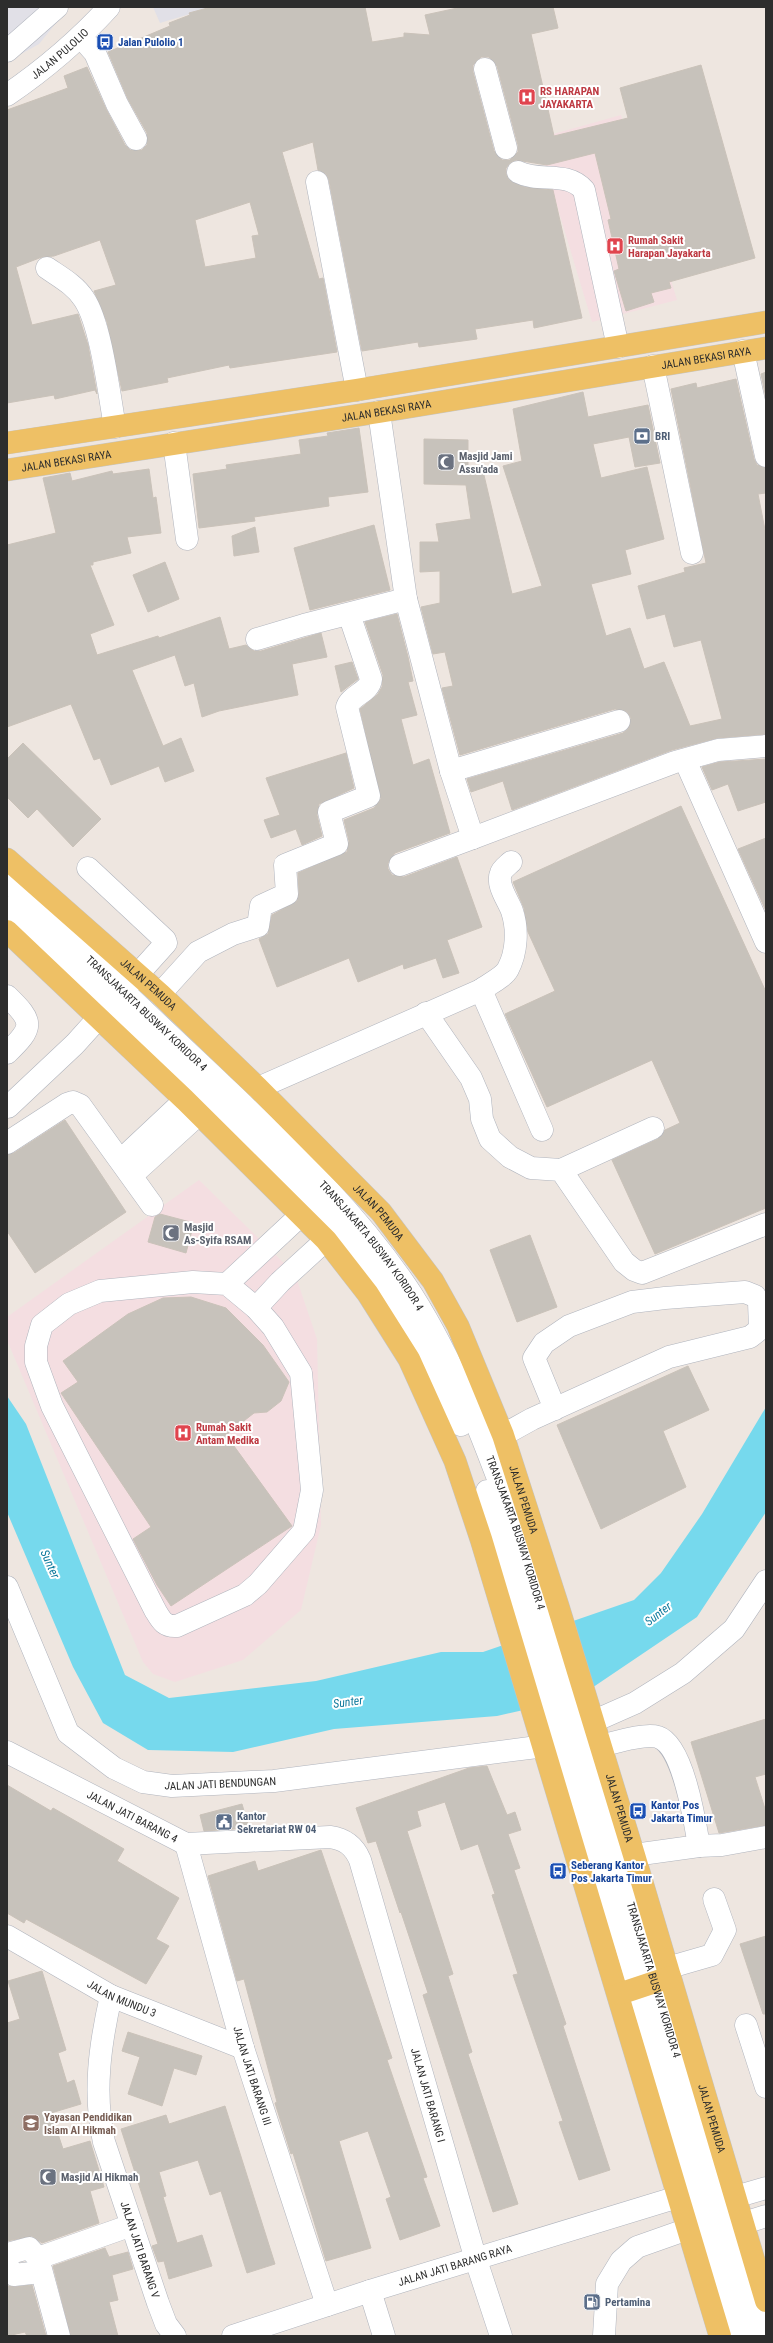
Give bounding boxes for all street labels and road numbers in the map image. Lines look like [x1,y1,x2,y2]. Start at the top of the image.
street label: JALAN PULOLIO [29,26,91,82]
street label: JALAN BEKASI RAYA [660,344,753,372]
street label: JALAN BEKASI RAYA [341,397,433,425]
street label: JALAN BEKASI RAYA [21,448,113,475]
street label: TRANSJAKARTA BUSWAY KORIDOR 4 [83,953,210,1074]
street label: JALAN PEMUDA [117,956,179,1014]
street label: TRANSJAKARTA BUSWAY KORIDOR 4 [316,1178,426,1314]
street label: JALAN PEMUDA [350,1181,407,1244]
street label: TRANSJAKARTA BUSWAY KORIDOR 4 [483,1454,547,1612]
street label: JALAN PEMUDA [506,1464,541,1536]
street label: JALAN PEMUDA [603,1772,636,1845]
street label: JALAN JATI BENDUNGAN [164,1775,277,1793]
street label: JALAN JATI BARANG 4 [85,1788,180,1846]
street label: TRANSJAKARTA BUSWAY KORIDOR 4 [624,1901,683,2060]
street label: JALAN MUNDU 3 [85,1978,158,2020]
street label: JALAN JATI BARANG III [230,2025,274,2127]
street label: JALAN JATI BARANG I [408,2047,448,2144]
street label: JALAN PEMUDA [695,2083,728,2155]
street label: JALAN JATI BARANG V [117,2200,162,2300]
street label: JALAN JATI BARANG RAYA [397,2242,514,2289]

